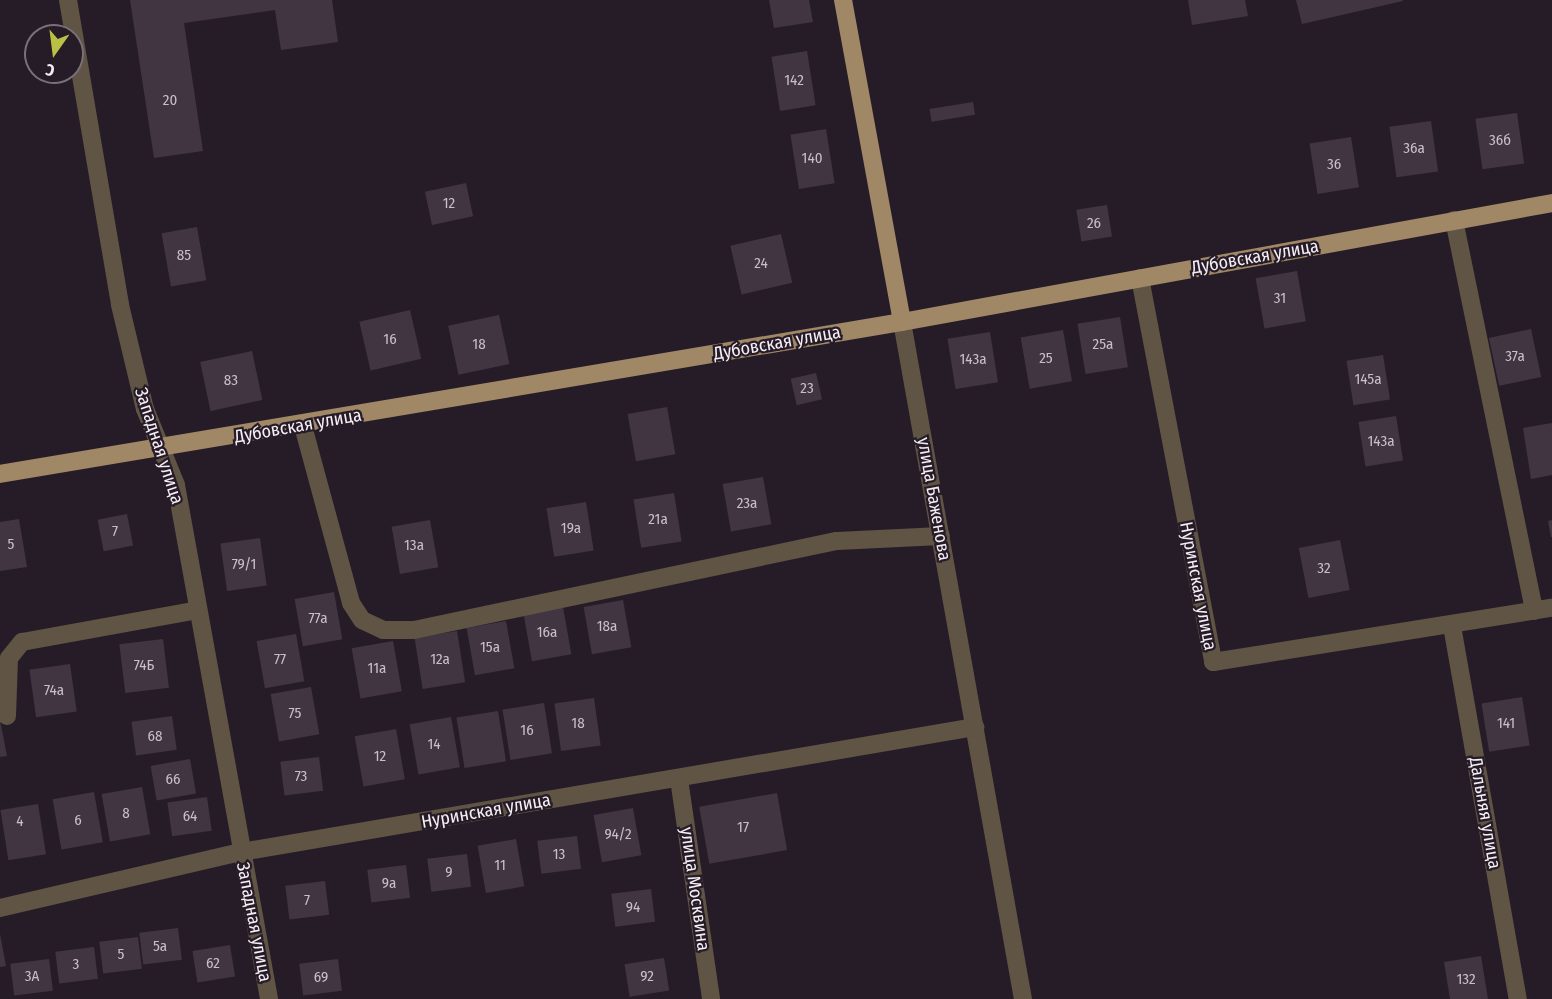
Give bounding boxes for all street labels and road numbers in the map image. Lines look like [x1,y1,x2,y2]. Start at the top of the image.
street label: Дубовская улица [1190,235,1320,279]
street label: Дубовская улица [712,321,842,365]
street label: Западная улица [130,385,188,507]
street label: Дубовская улица [233,404,363,448]
street label: улица Баженова [913,436,955,562]
street label: Нуринская улица [1175,520,1221,652]
street label: Дальняя улица [1465,755,1505,871]
street label: Нуринская улица [420,789,552,833]
street label: улица Москвина [676,826,714,952]
street label: Западная улица [232,860,276,984]

